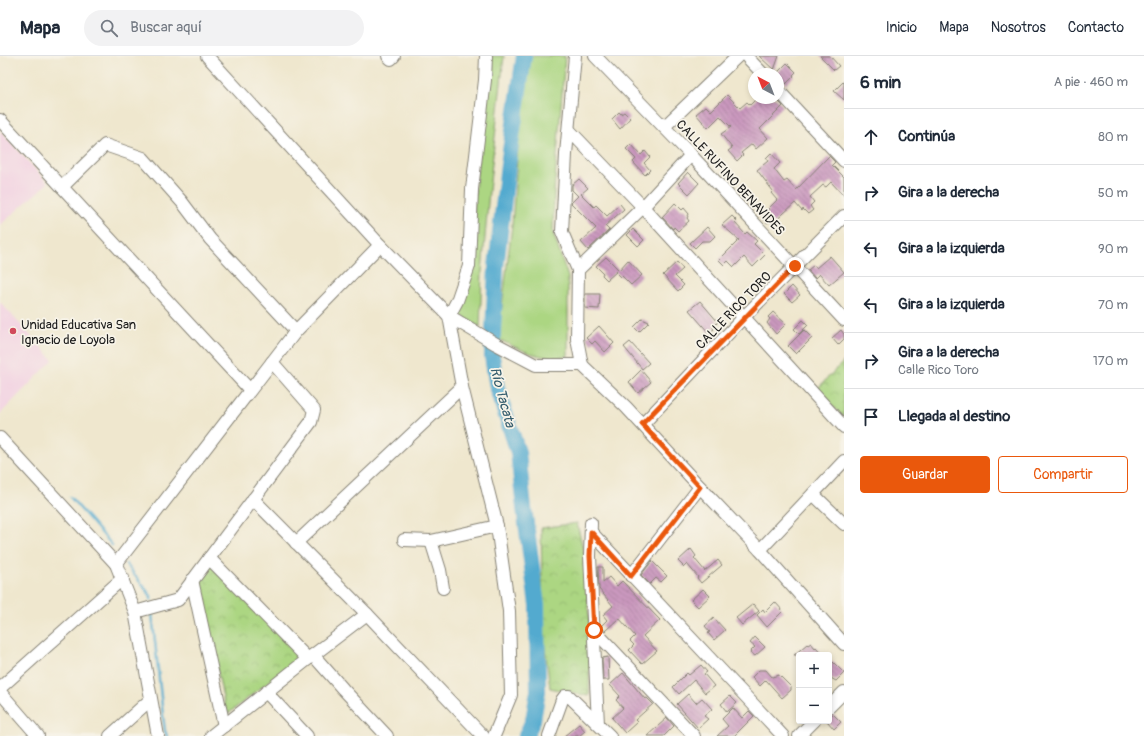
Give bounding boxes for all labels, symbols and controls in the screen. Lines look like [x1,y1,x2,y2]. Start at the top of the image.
search box [84,10,364,46]
text: Mapa [20,16,60,40]
icon: search [98,17,120,39]
text: Buscar aquí [130,18,202,37]
text: Inicio [886,19,917,36]
text: Mapa [939,19,969,36]
text: Nosotros [991,19,1046,36]
text: Contacto [1068,19,1124,36]
north arrow [748,68,784,104]
text: 6 min [860,72,901,93]
text: A pie · 460 m [1054,74,1128,90]
street label: CALLE RUFINO BENAVIDES [673,117,788,239]
icon: ahead [860,126,882,148]
text: Continúa [898,127,955,146]
text: 80 m [1098,129,1128,145]
icon: right [860,182,882,204]
text: Gira a la derecha [898,183,999,202]
text: 50 m [1098,185,1128,201]
icon: left [860,238,882,260]
text: Gira a la izquierda [898,239,1005,258]
text: 90 m [1098,241,1128,257]
route end [786,257,804,275]
street label: CALLE RICO TORO [693,269,775,353]
icon: left [860,294,882,316]
text: Gira a la izquierda [898,295,1005,314]
text: 70 m [1098,297,1128,313]
place label: Unidad Educativa San Ignacio de Loyola [21,317,136,348]
marker: Unidad Educativa San Ignacio de Loyola [8,326,18,336]
text: Gira a la derecha [898,343,999,362]
icon: right [860,350,882,372]
text: 170 m [1093,353,1128,369]
text: Calle Rico Toro [898,362,979,378]
water label: Río Tacata [486,365,519,430]
icon: arrive [860,406,882,428]
text: Llegada al destino [898,407,1010,426]
button: Guardar [860,456,990,493]
button: Compartir [998,456,1128,493]
route start [585,621,603,639]
map controls [796,652,832,724]
button: + [796,652,832,688]
button: − [796,688,832,724]

